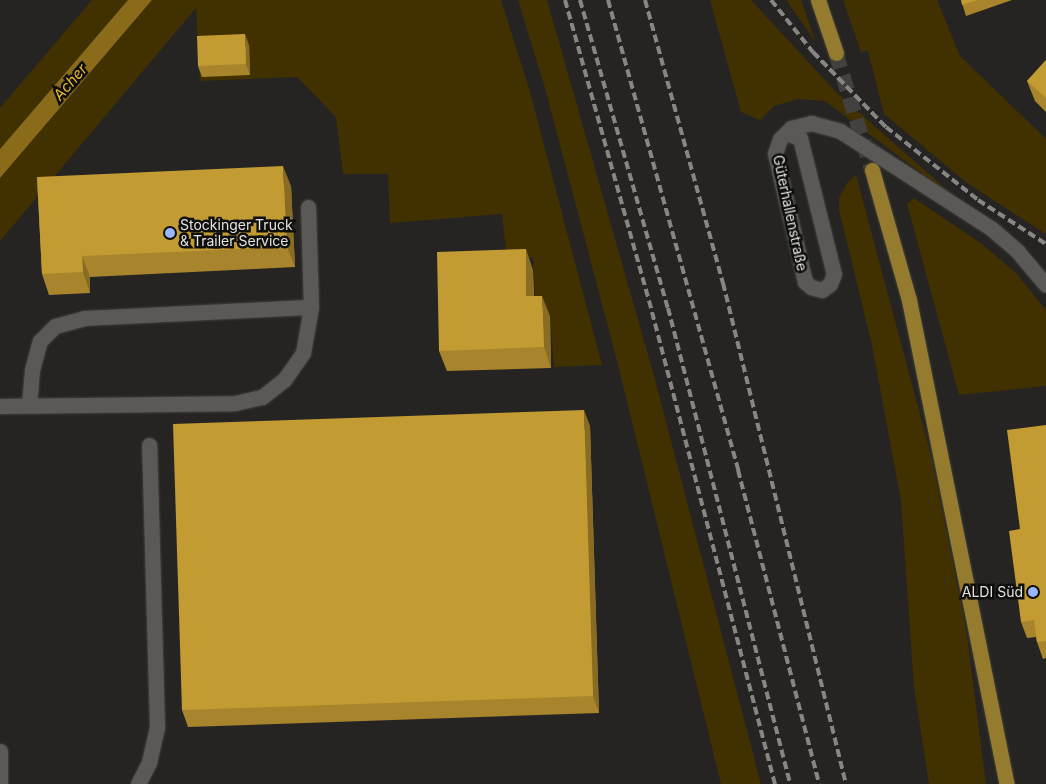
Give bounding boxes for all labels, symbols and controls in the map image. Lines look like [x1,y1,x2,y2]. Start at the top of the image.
water label: Acher [49,60,91,104]
street label: Güterhallenstraße [770,154,810,272]
place label: Stockinger Truck & Trailer Service [180,217,293,250]
marker: Stockinger Truck & Trailer Service [164,227,176,239]
place label: ALDI Süd [962,584,1023,600]
marker: ALDI Süd [1027,586,1039,598]

